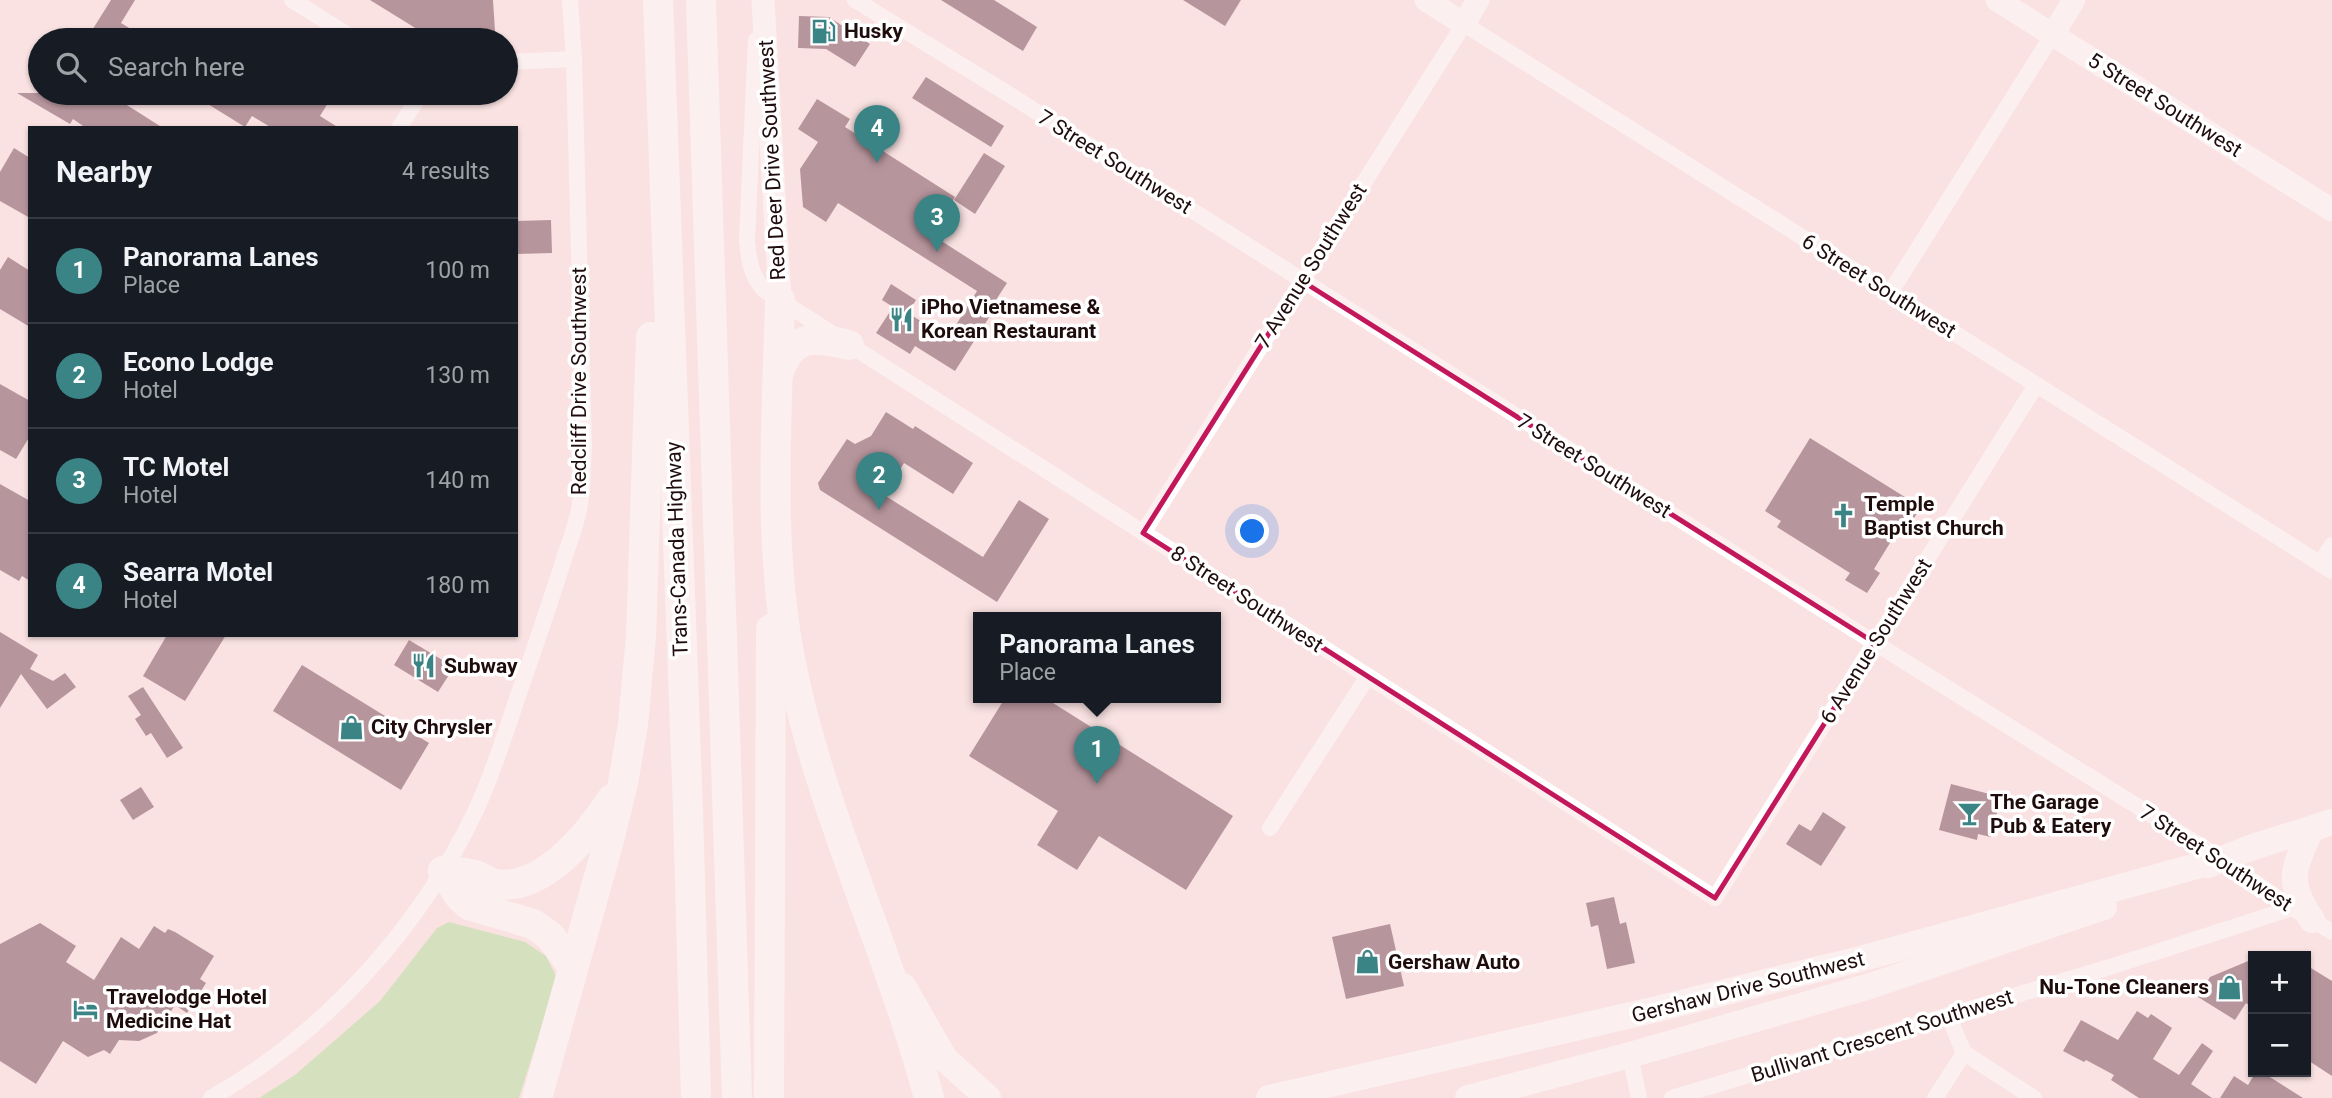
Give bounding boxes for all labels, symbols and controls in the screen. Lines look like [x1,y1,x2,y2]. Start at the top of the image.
fuel station icon: Husky [810,17,838,45]
place label: Husky [844,19,904,43]
search box [28,28,518,105]
street label: Red Deer Drive Southwest [754,39,790,281]
icon: search [52,48,90,86]
street label: 5 Street Southwest [2084,48,2246,162]
text: Search here [108,52,245,82]
pin: 4 [854,105,900,163]
street label: 7 Street Southwest [1034,105,1196,219]
text: Nearby [56,154,152,189]
text: 4 results [402,158,490,185]
street label: 7 Avenue Southwest [1250,179,1372,353]
pin: 3 [914,194,960,252]
street label: 6 Street Southwest [1798,229,1960,343]
text: Panorama Lanes [123,242,319,272]
text: 1 [72,257,86,284]
text: 100 m [425,257,490,284]
street label: Redcliff Drive Southwest [567,267,591,495]
text: Place [123,272,180,299]
place label: iPho Vietnamese & Korean Restaurant [921,295,1101,343]
restaurant icon: iPho Vietnamese & Korean Restaurant [887,305,915,333]
text: Econo Lodge [123,347,274,377]
text: 2 [72,362,86,389]
text: 130 m [425,362,490,389]
text: Hotel [123,377,178,404]
street label: 7 Street Southwest [1513,409,1675,523]
street label: Trans-Canada Highway [661,441,693,657]
text: TC Motel [123,452,229,482]
pin: 2 [856,452,902,510]
text: 3 [72,467,86,494]
text: 140 m [425,467,490,494]
text: Hotel [123,482,178,509]
place label: Temple Baptist Church [1864,492,2004,540]
church icon: Temple Baptist Church [1830,502,1858,530]
your location [1235,514,1269,548]
street label: 8 Street Southwest [1166,541,1328,657]
street label: 6 Avenue Southwest [1815,554,1937,728]
text: Searra Motel [123,557,273,587]
text: 4 [72,572,86,599]
text: 180 m [425,572,490,599]
text: Hotel [123,587,178,614]
popup [973,612,1221,703]
text: Panorama Lanes [999,629,1195,659]
restaurant icon: Subway [410,652,438,680]
place label: Subway [444,654,518,678]
text: Place [999,659,1056,686]
shop icon: City Chrysler [337,713,365,741]
place label: City Chrysler [371,715,493,739]
pin: 1 [1074,726,1120,784]
place label: The Garage Pub & Eatery [1990,790,2112,838]
bar icon: The Garage Pub & Eatery [1956,800,1984,828]
street label: 7 Street Southwest [2135,800,2297,916]
street label: Gershaw Drive Southwest [1629,946,1867,1028]
shop icon: Gershaw Auto [1354,948,1382,976]
place label: Gershaw Auto [1388,950,1520,974]
map controls [2248,951,2311,1077]
button: + [2248,951,2311,1014]
shop icon: Nu-Tone Cleaners [2215,973,2243,1001]
place label: Nu-Tone Cleaners [2039,975,2209,999]
place label: Travelodge Hotel Medicine Hat [106,985,267,1033]
street label: Bullivant Crescent Southwest [1748,985,2016,1087]
hotel icon: Travelodge Hotel Medicine Hat [72,995,100,1023]
button: − [2248,1014,2311,1077]

